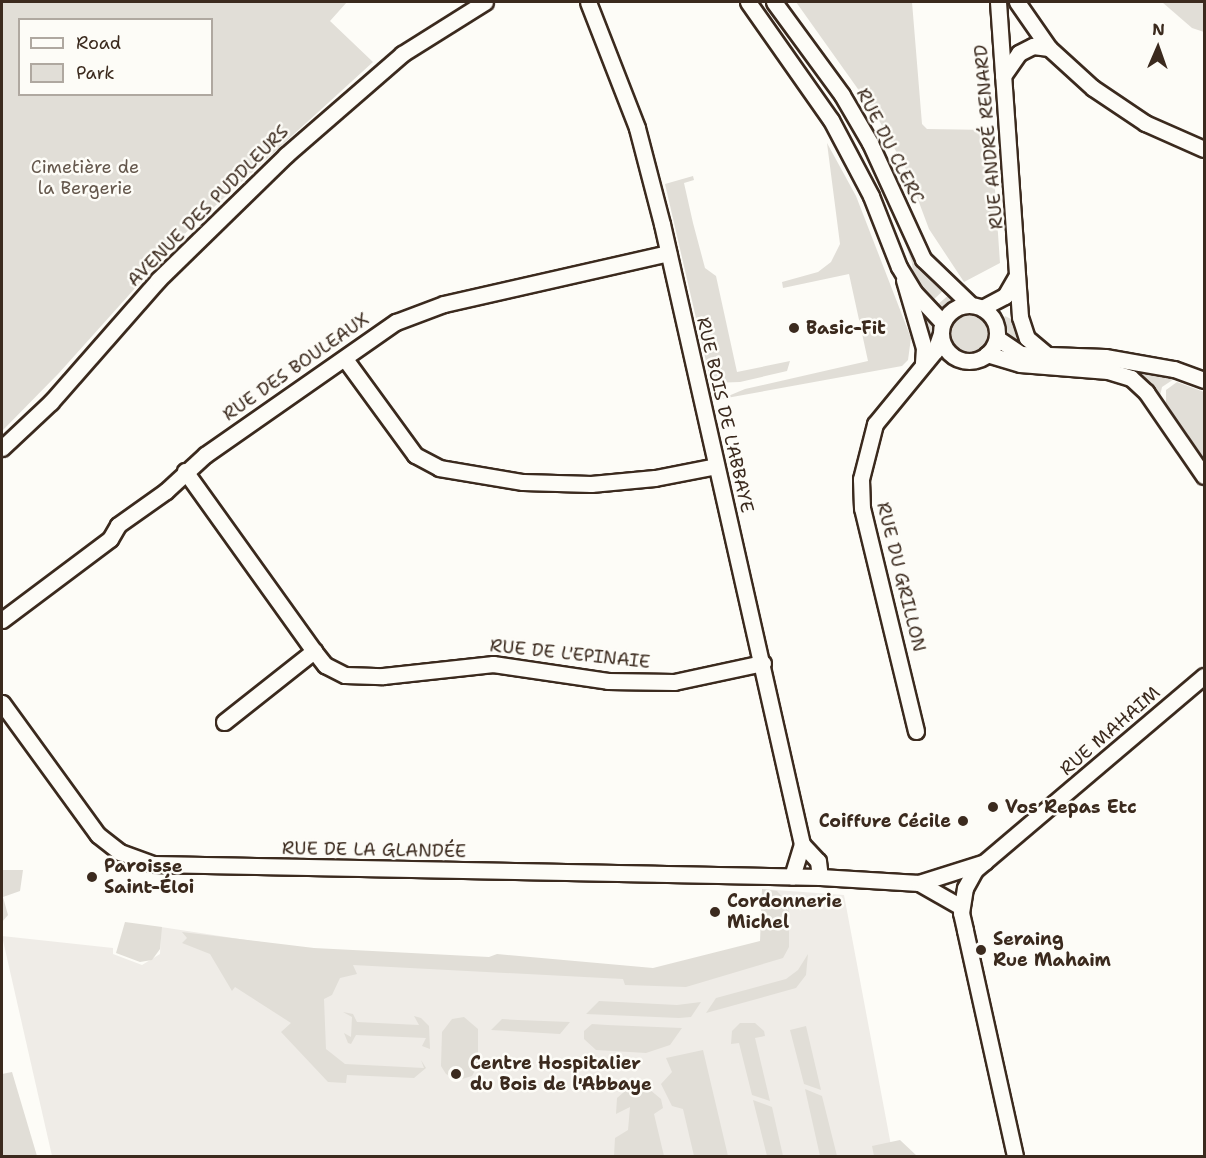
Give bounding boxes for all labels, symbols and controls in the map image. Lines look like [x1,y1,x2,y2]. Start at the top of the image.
legend [18,18,213,96]
north arrow [1128,18,1188,78]
text: N [1152,19,1165,40]
text: Road [76,31,121,55]
street label: RUE ANDRÉ RENARD [970,44,1008,230]
text: Park [76,61,115,85]
street label: RUE DU CLERC [852,85,928,207]
street label: AVENUE DES PUDDLEURS [123,121,293,291]
park label: Cimetière de la Bergerie [31,157,139,200]
street label: RUE DES BOULEAUX [219,308,373,426]
street label: RUE BOIS DE L'ABBAYE [692,315,758,515]
place label: Basic-Fit [806,317,886,339]
marker: Basic-Fit [787,321,801,335]
street label: RUE DU GRILLON [872,500,930,654]
street label: RUE DE L'EPINAIE [489,635,651,673]
street label: RUE MAHAIM [1056,682,1164,780]
place label: Vos Repas Etc [1005,796,1137,818]
marker: Vos Repas Etc [986,800,1000,814]
place label: Coiffure Cécile [819,810,951,832]
marker: Coiffure Cécile [956,814,970,828]
street label: RUE DE LA GLANDÉE [282,838,466,862]
place label: Paroisse Saint-Éloi [104,856,194,898]
marker: Paroisse Saint-Éloi [85,870,99,884]
place label: Cordonnerie Michel [727,891,842,934]
marker: Cordonnerie Michel [708,905,722,919]
place label: Seraing Rue Mahaim [993,929,1111,972]
marker: Seraing Rue Mahaim [974,943,988,957]
place label: Centre Hospitalier du Bois de l'Abbaye [470,1053,652,1096]
marker: Centre Hospitalier du Bois de l'Abbaye [447,1065,465,1083]

